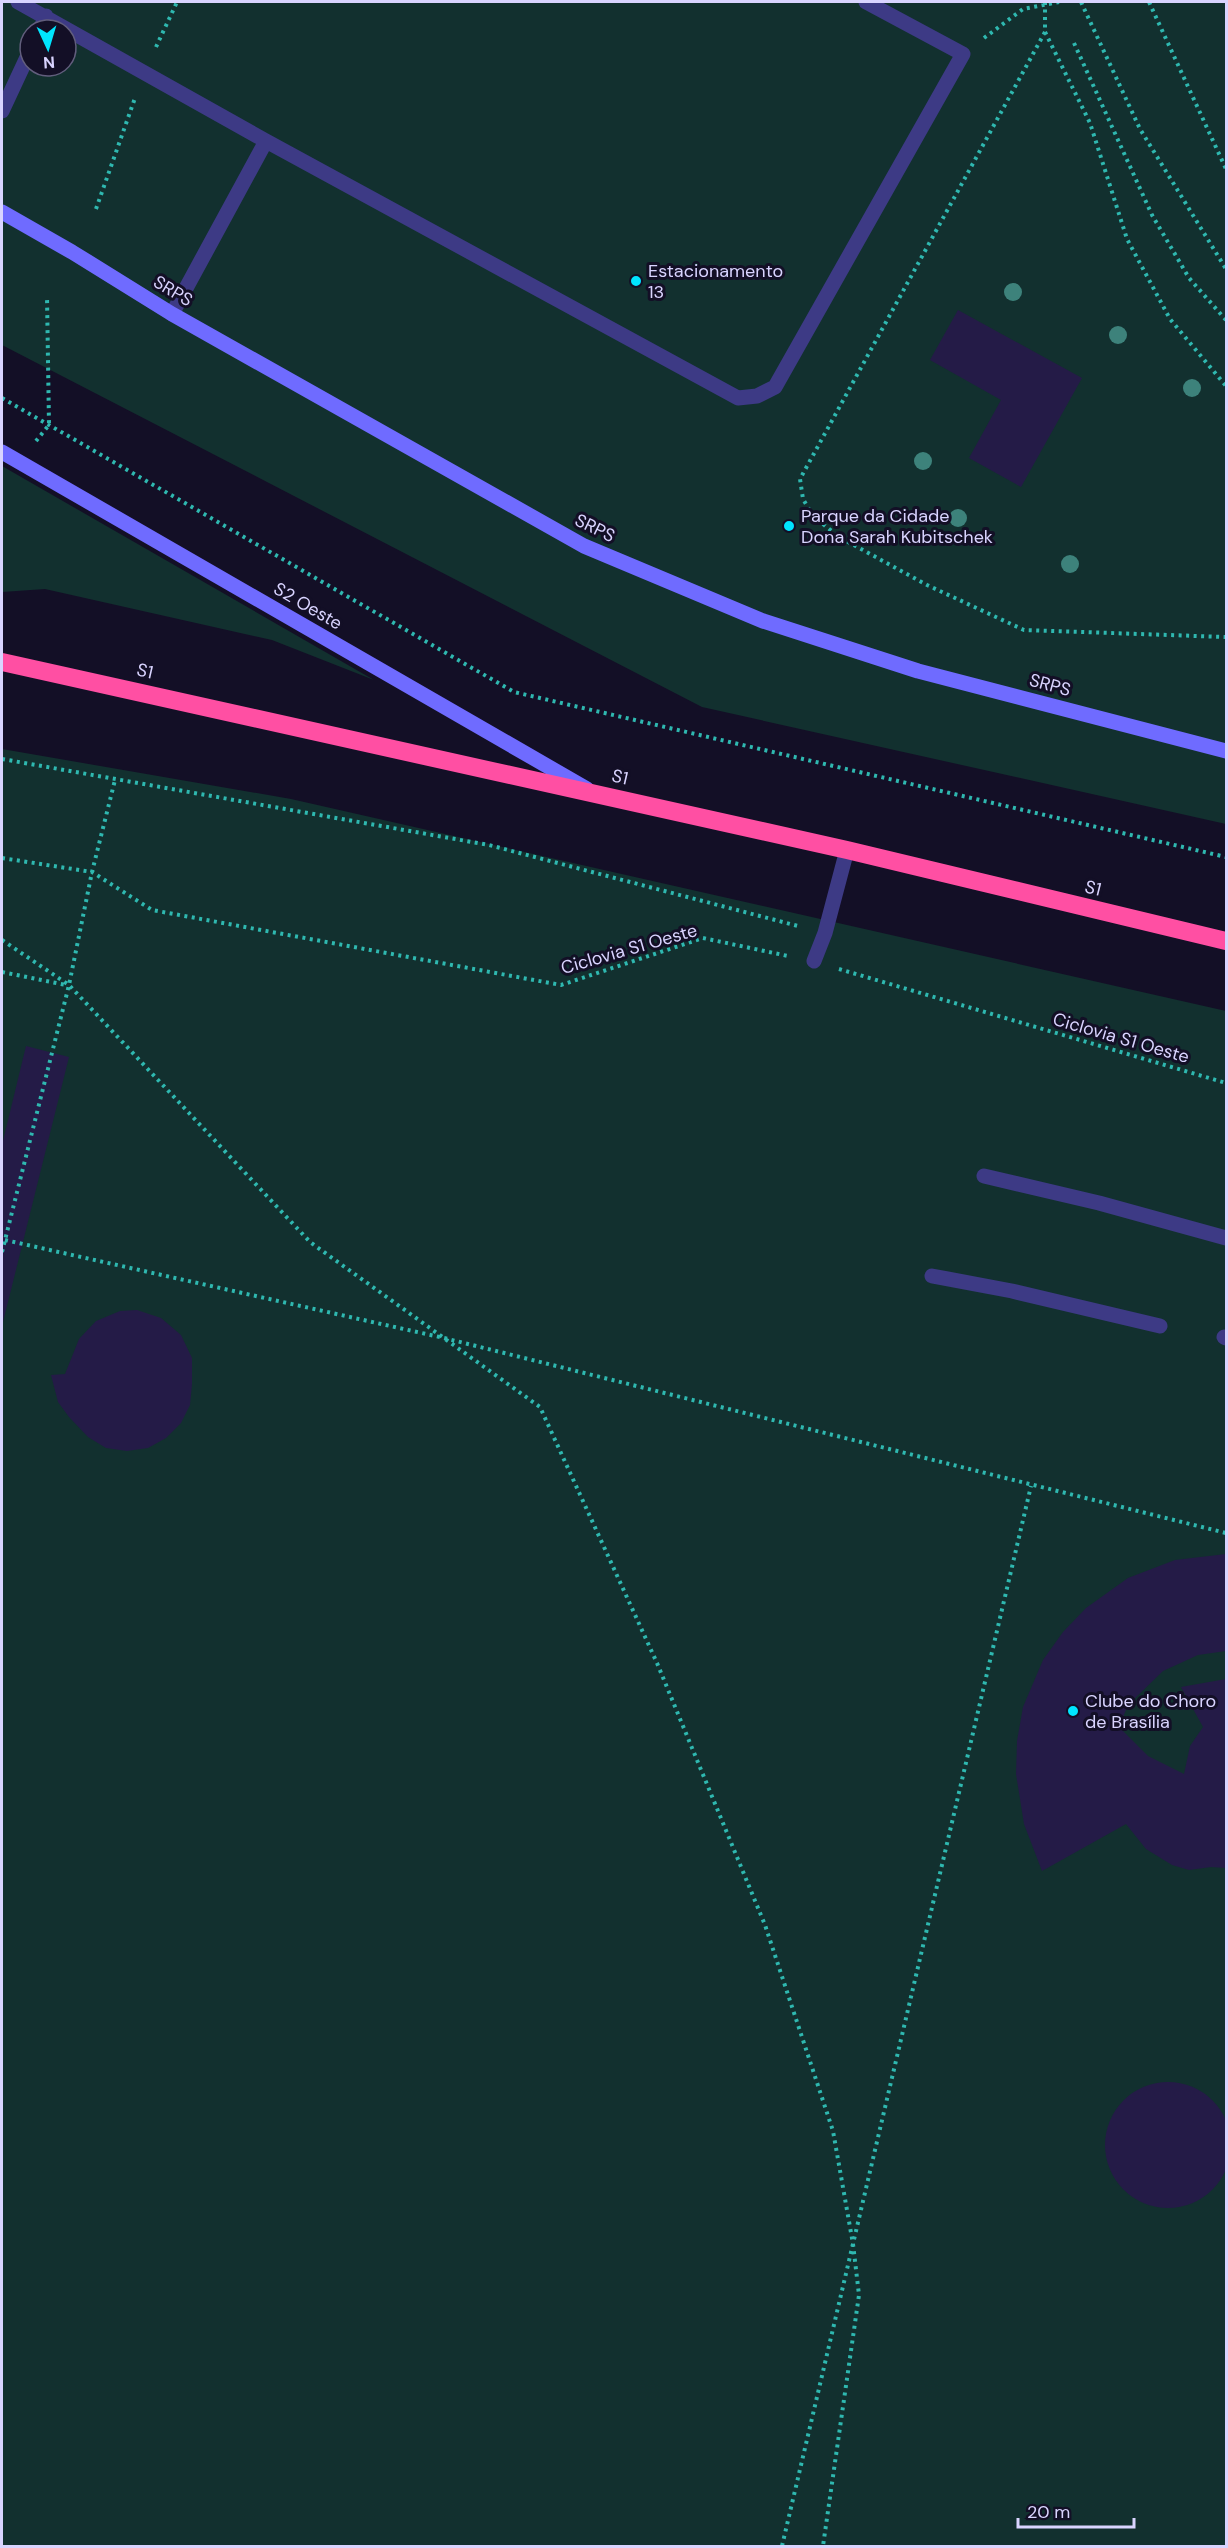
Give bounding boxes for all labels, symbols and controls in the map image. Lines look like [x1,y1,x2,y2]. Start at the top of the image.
north arrow [18,18,78,78]
text: N [42,52,56,73]
place label: Estacionamento 13 [648,259,783,304]
street label: SRPS [149,270,197,312]
marker: Estacionamento 13 [629,274,643,288]
place label: Parque da Cidade Dona Sarah Kubitschek [801,504,993,549]
street label: SRPS [571,508,619,548]
marker: Parque da Cidade Dona Sarah Kubitschek [782,519,796,533]
street label: S2 Oeste [269,577,347,635]
street label: S1 [134,658,156,684]
street label: SRPS [1027,668,1073,702]
street label: S1 [609,764,631,790]
street label: S1 [1082,874,1104,902]
street label: Ciclovia S1 Oeste [558,918,700,980]
street label: Ciclovia S1 Oeste [1050,1007,1192,1069]
place label: Clube do Choro de Brasília [1085,1689,1216,1734]
marker: Clube do Choro de Brasília [1066,1704,1080,1718]
scale bar [1018,2491,1134,2529]
text: 20 m [1027,2500,1070,2524]

